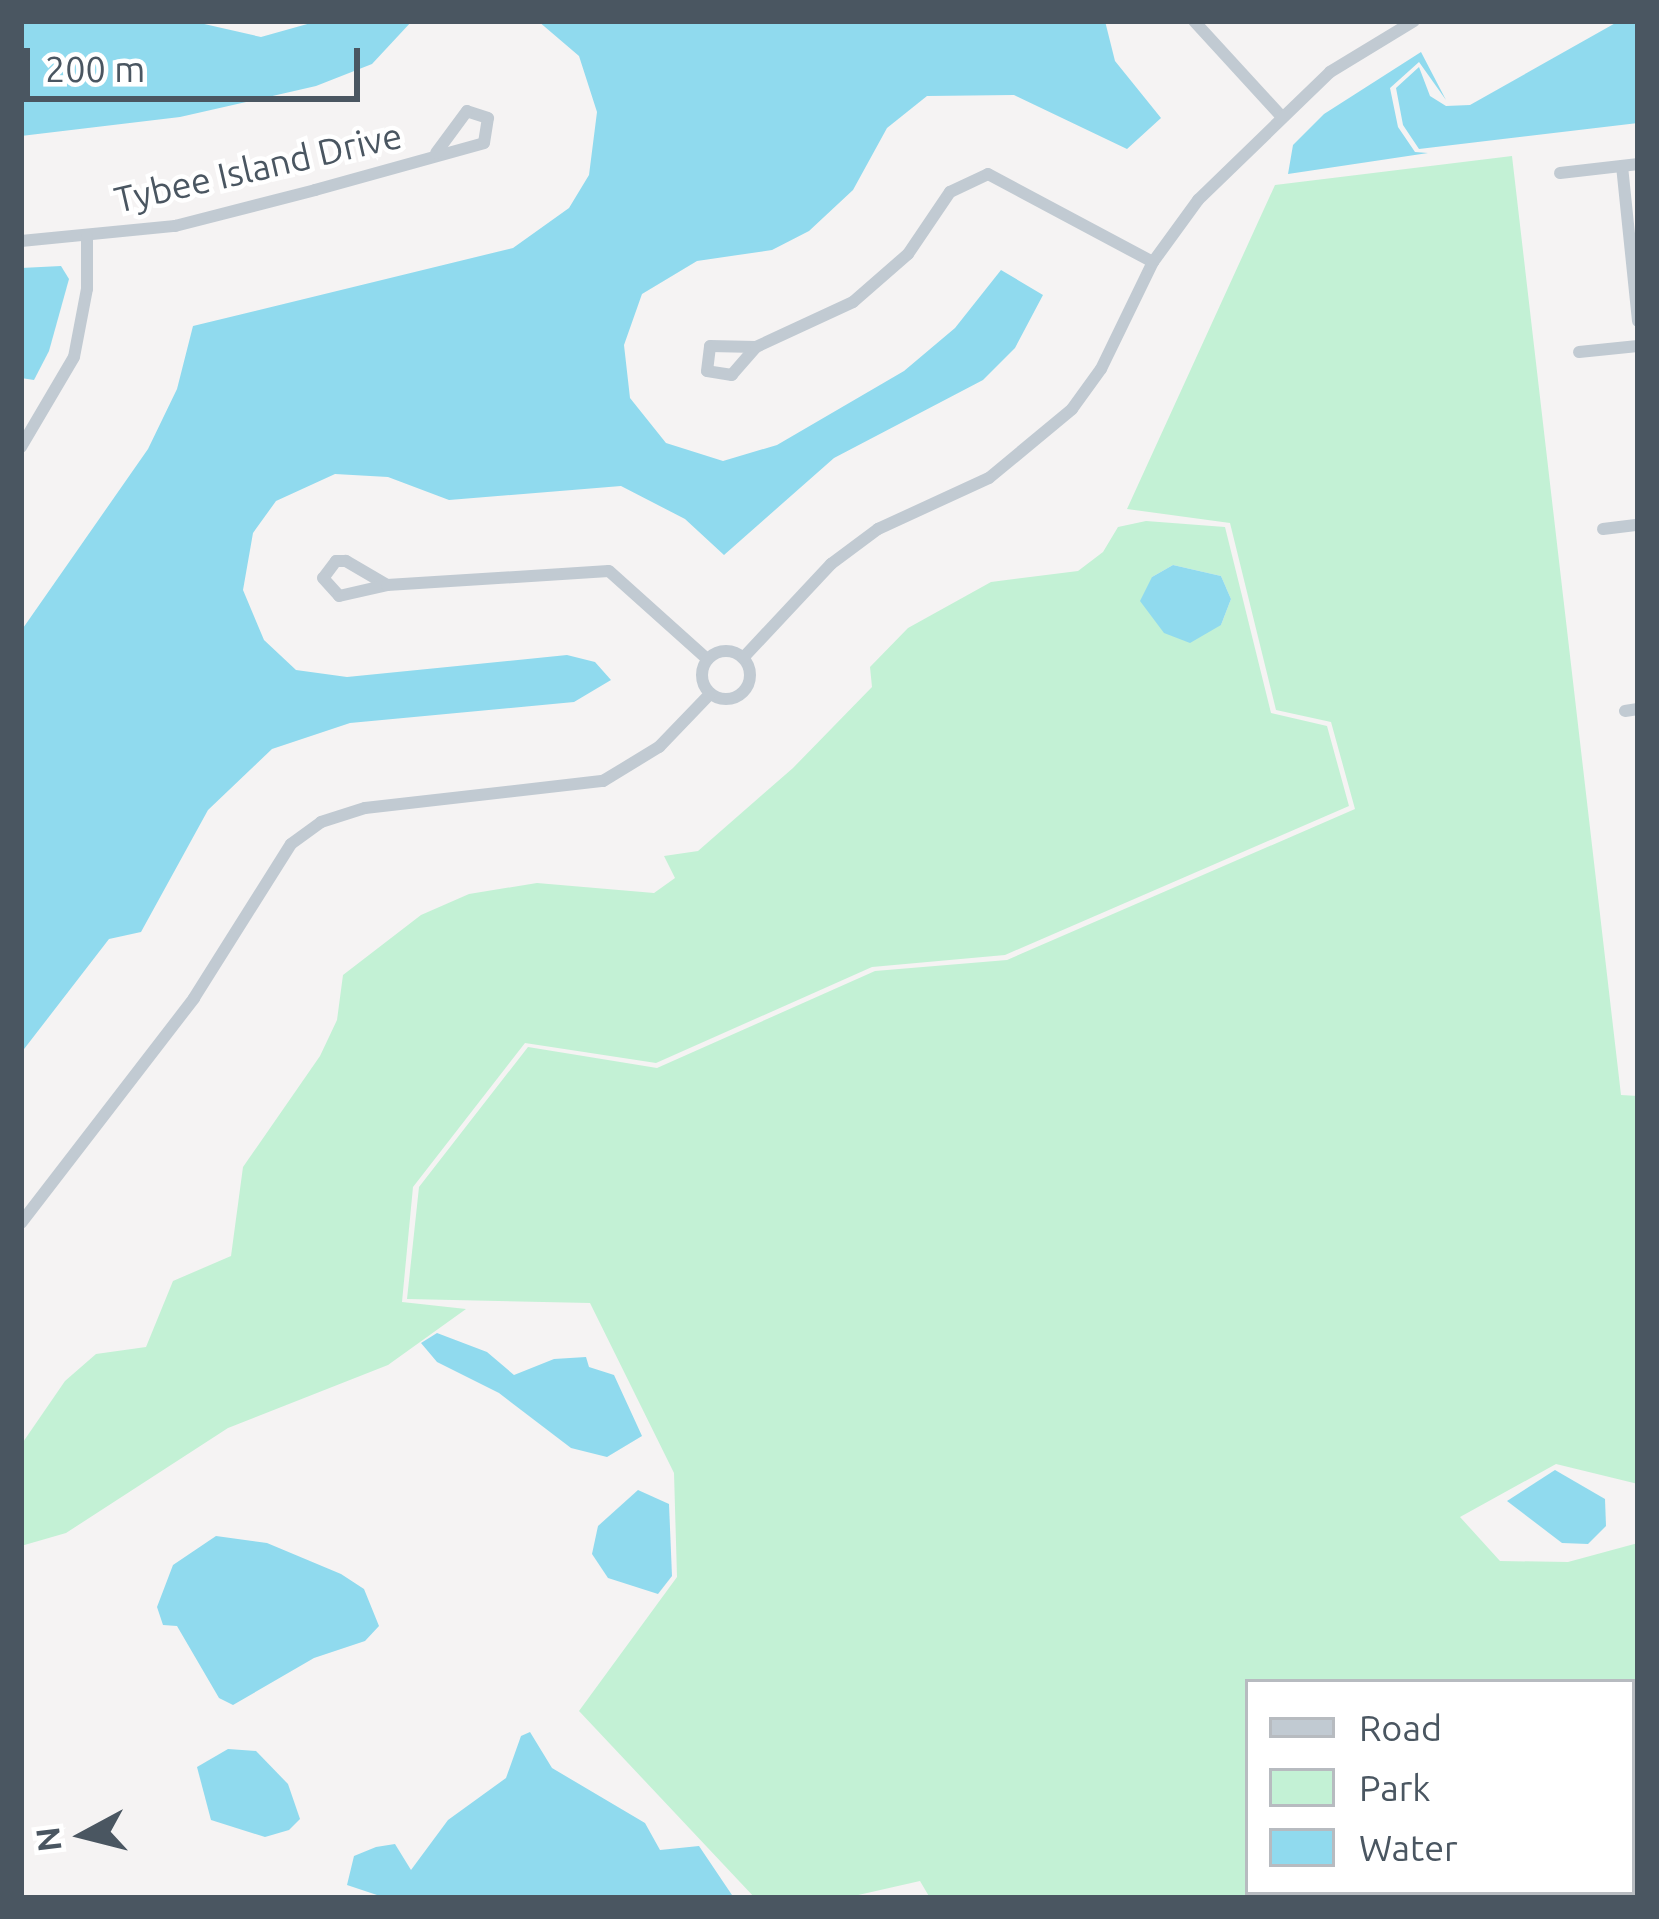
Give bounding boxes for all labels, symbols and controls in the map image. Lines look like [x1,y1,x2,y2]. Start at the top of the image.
scale bar [30,24,366,98]
text: 200 m [45,48,145,89]
street label: Tybee Island Drive [110,113,406,221]
legend [1245,1679,1635,1895]
text: Road [1359,1707,1442,1748]
text: Park [1359,1767,1431,1808]
north arrow [24,1775,144,1895]
text: N [28,1825,68,1854]
text: Water [1359,1827,1458,1868]

